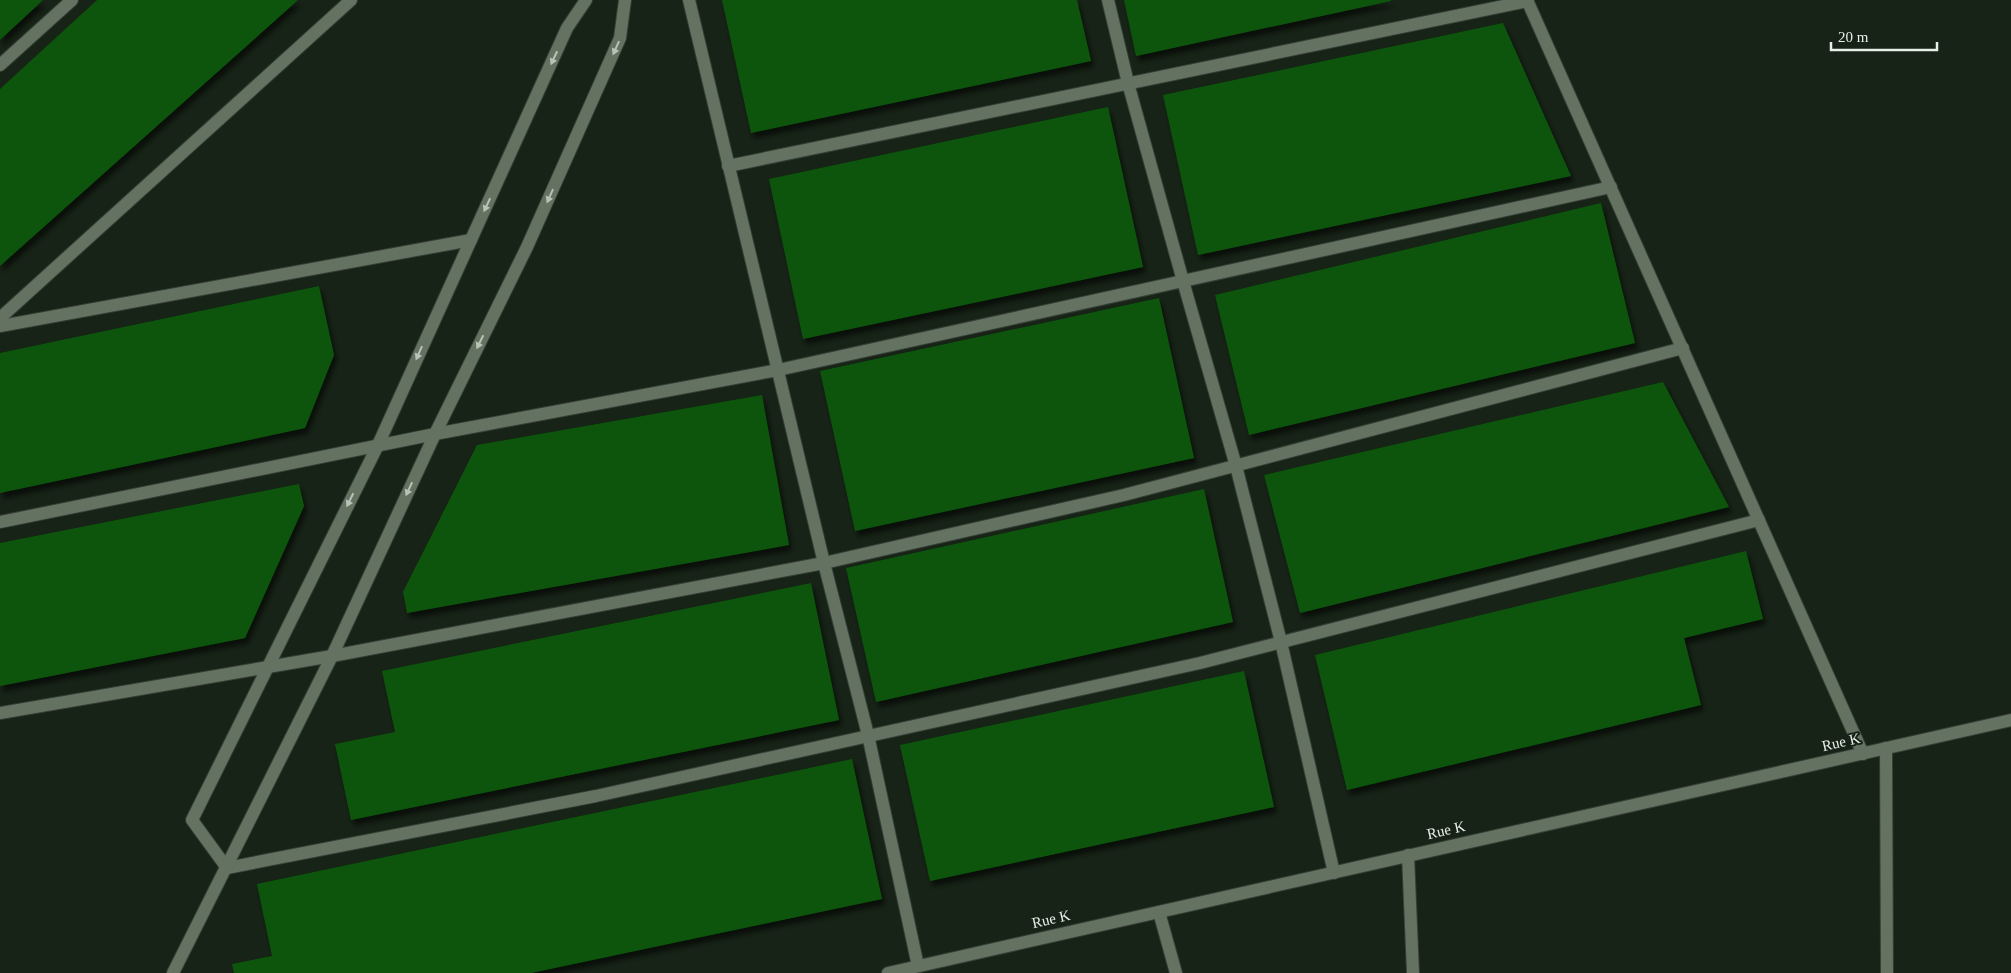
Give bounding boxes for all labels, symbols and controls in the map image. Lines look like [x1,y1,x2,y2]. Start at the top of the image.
scale bar [1831,20,1937,52]
text: 20 m [1838,29,1869,45]
one-way arrow [612,41,620,55]
one-way arrow [550,50,558,65]
one-way arrow [545,189,553,203]
one-way arrow [482,198,490,212]
one-way arrow [476,335,484,350]
one-way arrow [415,346,423,360]
one-way arrow [405,482,413,496]
one-way arrow [346,493,354,508]
street label: Rue K [1820,730,1862,754]
street label: Rue K [1425,818,1467,842]
street label: Rue K [1030,907,1072,931]

